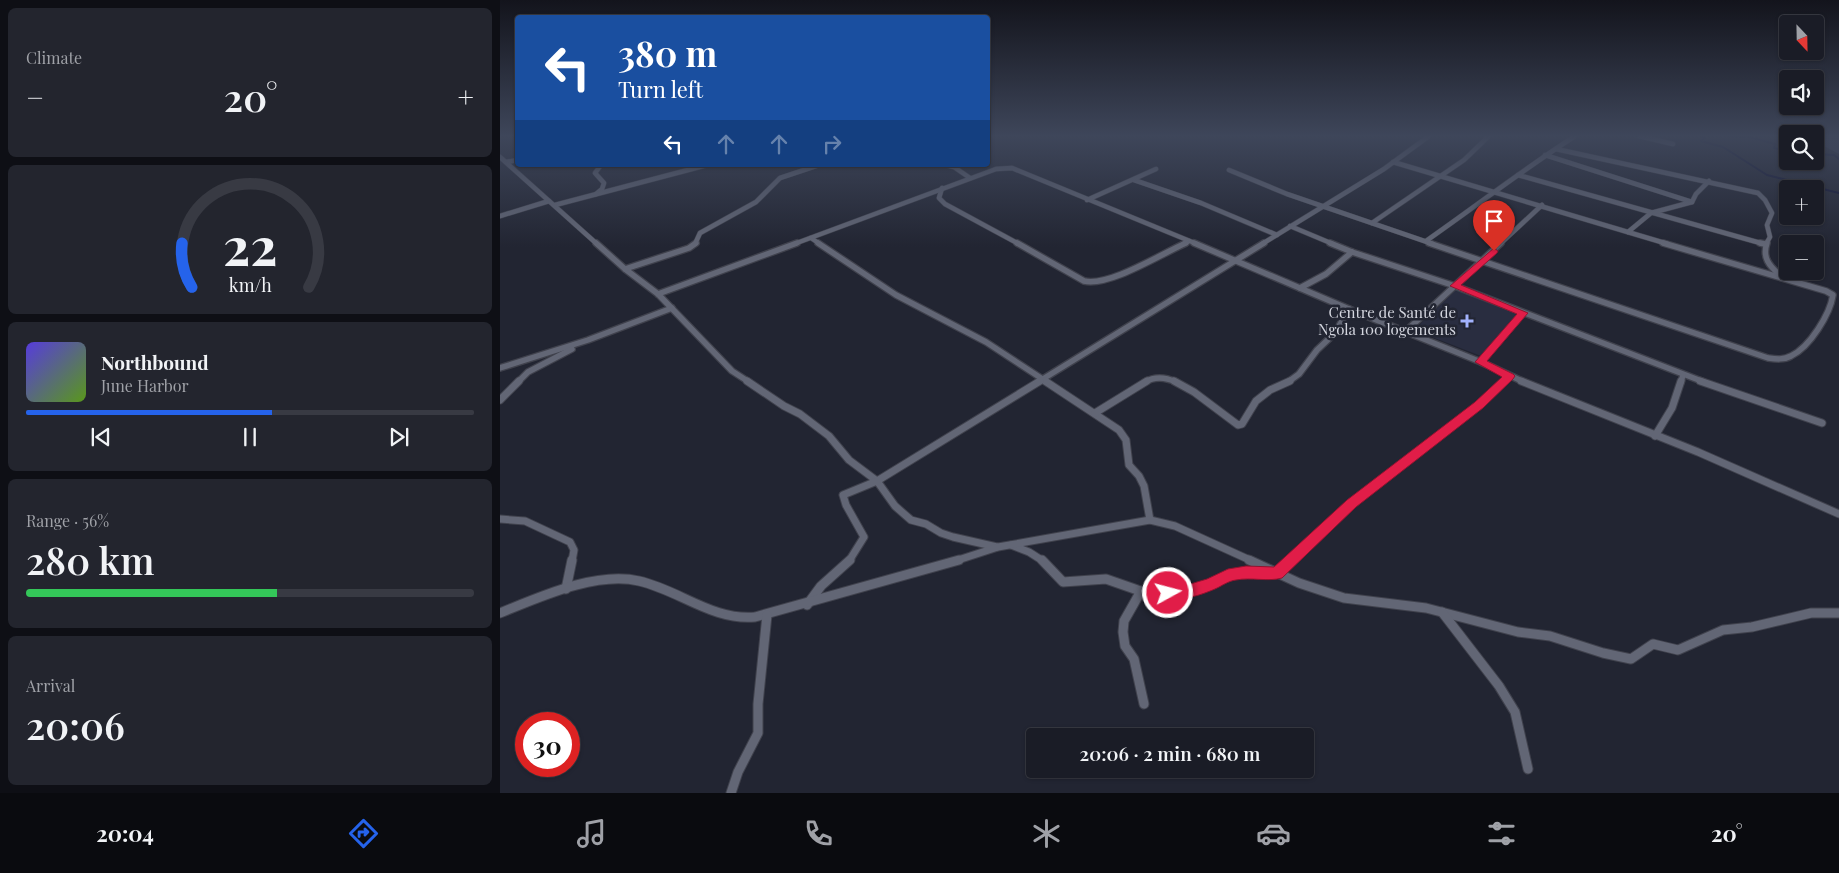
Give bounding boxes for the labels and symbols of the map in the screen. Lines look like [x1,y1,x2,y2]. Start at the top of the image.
north arrow [1779,15,1824,60]
pin [1473,200,1515,251]
place label: Centre de Santé de Ngola 100 logements [1318,302,1456,339]
marker: Centre de Santé de Ngola 100 logements [1460,314,1474,328]
position arrow [1141,566,1193,618]
speed limit sign: 30 [515,712,580,777]

